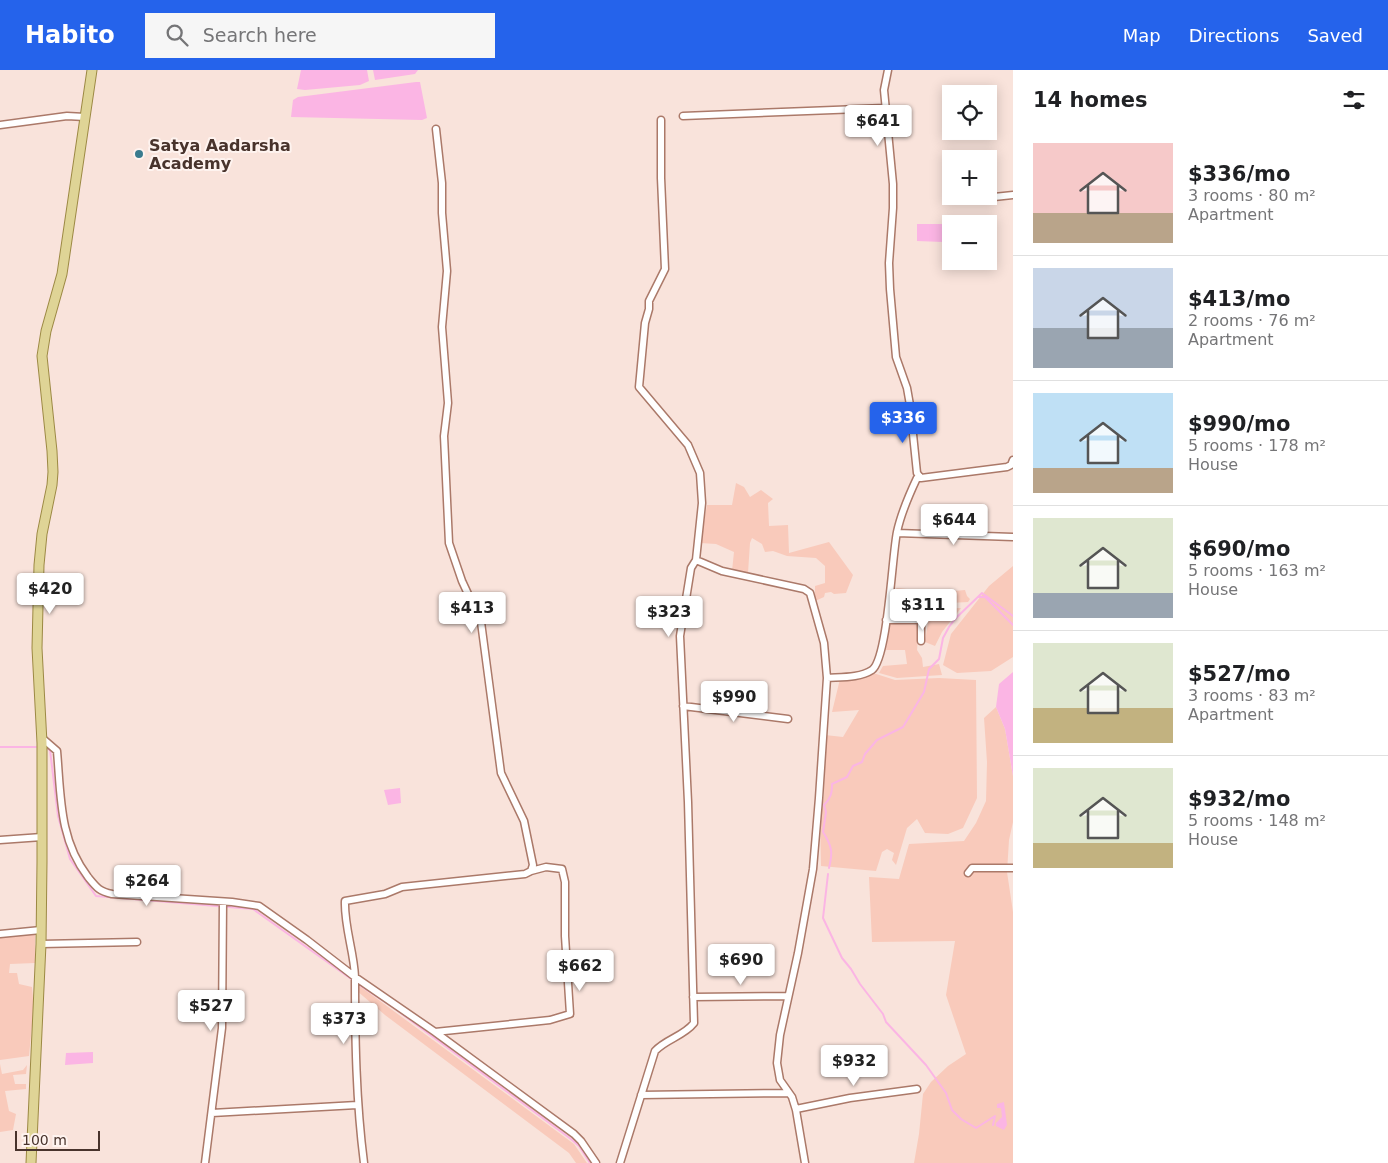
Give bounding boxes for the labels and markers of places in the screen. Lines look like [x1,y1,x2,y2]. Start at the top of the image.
pin: $641 [848,104,908,147]
place label: Satya Aadarsha Academy [149,136,291,173]
marker: Satya Aadarsha Academy [133,148,145,160]
pin: $336 [873,402,933,444]
pin: $644 [924,504,984,546]
pin: $420 [20,572,80,615]
pin: $311 [893,588,953,631]
pin: $413 [442,592,502,634]
pin: $323 [639,596,699,638]
pin: $990 [704,680,764,723]
pin: $264 [117,864,177,907]
pin: $690 [711,944,771,986]
pin: $662 [550,950,610,992]
pin: $527 [181,990,241,1032]
pin: $373 [314,1002,374,1045]
pin: $932 [824,1044,884,1087]

